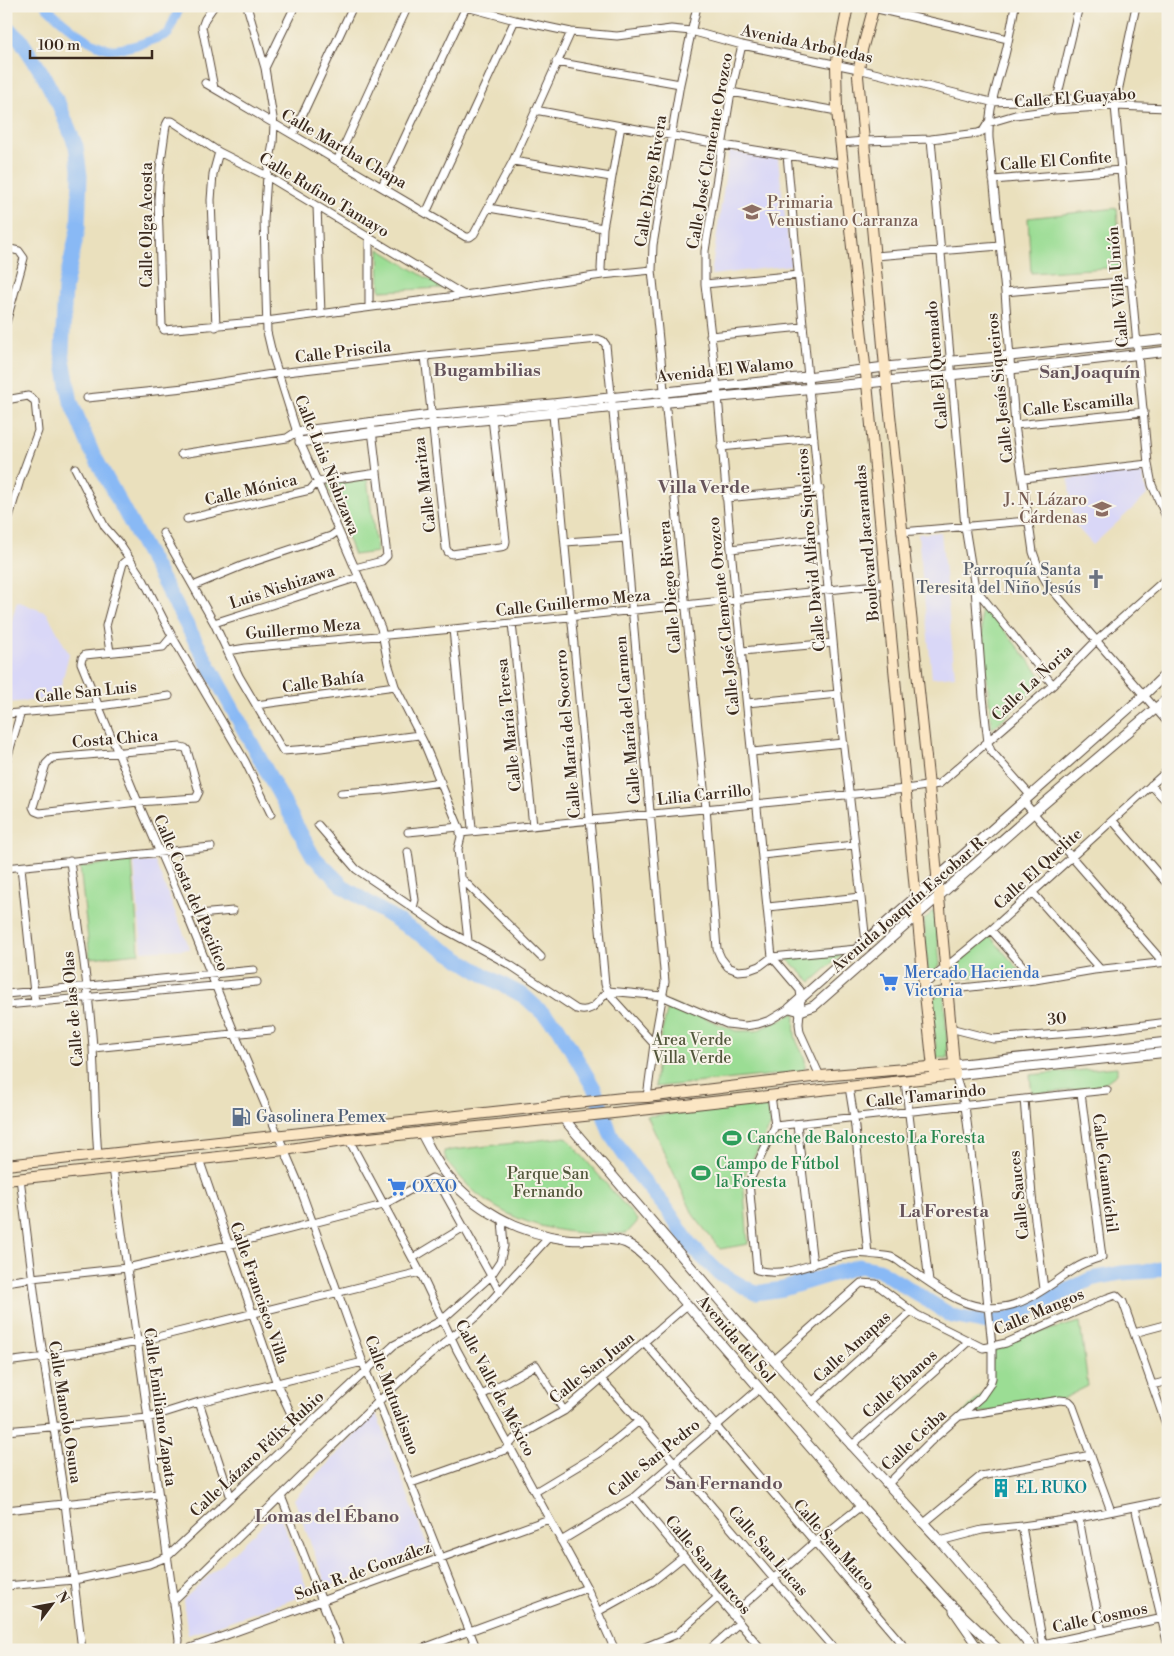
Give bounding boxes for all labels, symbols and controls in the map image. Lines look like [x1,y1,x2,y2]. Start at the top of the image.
street label: Avenida Arboledas [738,20,875,68]
scale bar [30,28,152,60]
text: 100 m [38,36,80,55]
street label: Calle José Clemente Orozco [683,51,737,251]
street label: Calle El Guayabo [1014,84,1136,112]
street label: Calle Martha Chapa [277,105,411,194]
street label: Calle Diego Rivera [631,113,671,248]
street label: Calle El Confite [1000,147,1112,175]
street label: Calle Rufino Tamayo [255,148,393,242]
street label: Calle Olga Acosta [137,161,157,288]
place label: Primaria Venustiano Carranza [766,193,919,231]
school or university icon: Primaria Venustiano Carranza [741,201,763,223]
street label: Calle Villa Unión [1103,225,1133,348]
street label: Calle El Quemado [921,300,953,430]
street label: Calle Jesús Siqueiros [982,312,1018,464]
street label: Calle Priscila [294,336,393,368]
street label: Avenida El Walamo [654,353,795,387]
district label: Bugambilias [433,359,541,382]
district label: San Joaquín [1040,361,1140,384]
street label: Calle Escamilla [1022,389,1135,421]
street label: Calle Luis Nishizawa [290,392,365,539]
street label: Calle Maritza [409,435,441,534]
street label: Calle David Alfaro Siqueiros [792,447,830,653]
street label: Boulevard Jacarandas [850,464,884,623]
street label: Calle Mónica [203,469,300,510]
district label: Villa Verde [657,476,750,499]
place label: J. N. Lázaro Cárdenas [1003,490,1087,528]
school or university icon: J. N. Lázaro Cárdenas [1091,498,1113,520]
street label: Calle José Clemente Orozco [704,516,744,716]
street label: Calle Diego Rivera [654,519,686,654]
street label: Luis Nishizawa [227,560,338,613]
place label: Parroquía Santa Teresita del Niño Jesús [917,560,1082,598]
church icon: Parroquía Santa Teresita del Niño Jesús [1085,568,1107,590]
street label: Calle Guillermo Meza [495,585,652,621]
street label: Guillermo Meza [245,614,362,644]
street label: Calle María del Carmen [611,634,645,805]
street label: Calle La Noria [987,640,1077,726]
street label: Calle María del Socorro [551,649,585,819]
street label: Calle María Teresa [492,656,526,793]
street label: Calle Bahía [281,666,366,698]
street label: Calle San Luis [34,677,138,707]
street label: Costa Chica [71,725,160,753]
street label: Lilia Carrillo [656,780,752,810]
street label: Calle Costa del Pacifico [149,812,233,974]
street label: Calle El Quelite [990,824,1086,914]
street label: Avenida Joaquín Escobar R. [826,831,991,978]
street label: Calle de las Olas [58,950,88,1068]
place label: Mercado Hacienda Victoria [903,963,1040,1001]
supermarket icon: Mercado Hacienda Victoria [878,971,900,993]
street label: 30 [1046,1008,1068,1030]
park label: Area Verde Villa Verde [651,1030,732,1068]
street label: Calle Tamarindo [865,1080,987,1112]
fuel station icon: Gasolinera Pemex [230,1106,252,1128]
place label: Gasolinera Pemex [256,1107,387,1127]
street label: Calle Guamúchil [1088,1112,1122,1234]
sports icon: Canche de Baloncesto La Foresta [721,1127,743,1149]
place label: Canche de Baloncesto La Foresta [747,1128,986,1148]
street label: Calle Sauces [1004,1149,1034,1241]
place label: Campo de Fútbol la Foresta [716,1154,840,1192]
sports icon: Campo de Fútbol la Foresta [690,1162,712,1184]
park label: Parque San Fernando [507,1164,590,1202]
supermarket icon: OXXO [386,1176,408,1198]
place label: OXXO [412,1177,457,1197]
district label: La Foresta [899,1200,989,1223]
street label: Calle Francisco Villa [225,1219,293,1367]
street label: Calle Mangos [991,1284,1087,1340]
street label: Avenida del Sol [692,1290,780,1387]
street label: Calle Amapas [809,1307,895,1387]
street label: Calle Valle de México [450,1316,540,1460]
street label: Calle Emiliano Zapata [139,1326,181,1489]
street label: Calle San Juan [545,1327,639,1408]
street label: Calle Mutualismo [360,1333,424,1457]
street label: Calle Manolo Osuna [44,1339,86,1486]
street label: Calle Ébanos [857,1344,942,1423]
street label: Calle Lázaro Félix Rubio [186,1387,328,1521]
street label: Calle Ceiba [877,1404,951,1475]
street label: Calle San Pedro [604,1415,704,1501]
district label: San Fernando [665,1472,783,1495]
building icon: EL RUKO [990,1477,1012,1499]
place label: EL RUKO [1016,1478,1087,1498]
street label: Calle San Mateo [789,1495,879,1595]
street label: Calle San Lucas [723,1502,813,1600]
district label: Lomas del Ébano [255,1505,399,1528]
street label: Calle San Marcos [661,1511,755,1619]
street label: Sofia R. de González [292,1537,434,1605]
north arrow [28,1578,78,1628]
text: N [52,1588,73,1607]
street label: Calle Cosmos [1051,1598,1149,1638]

